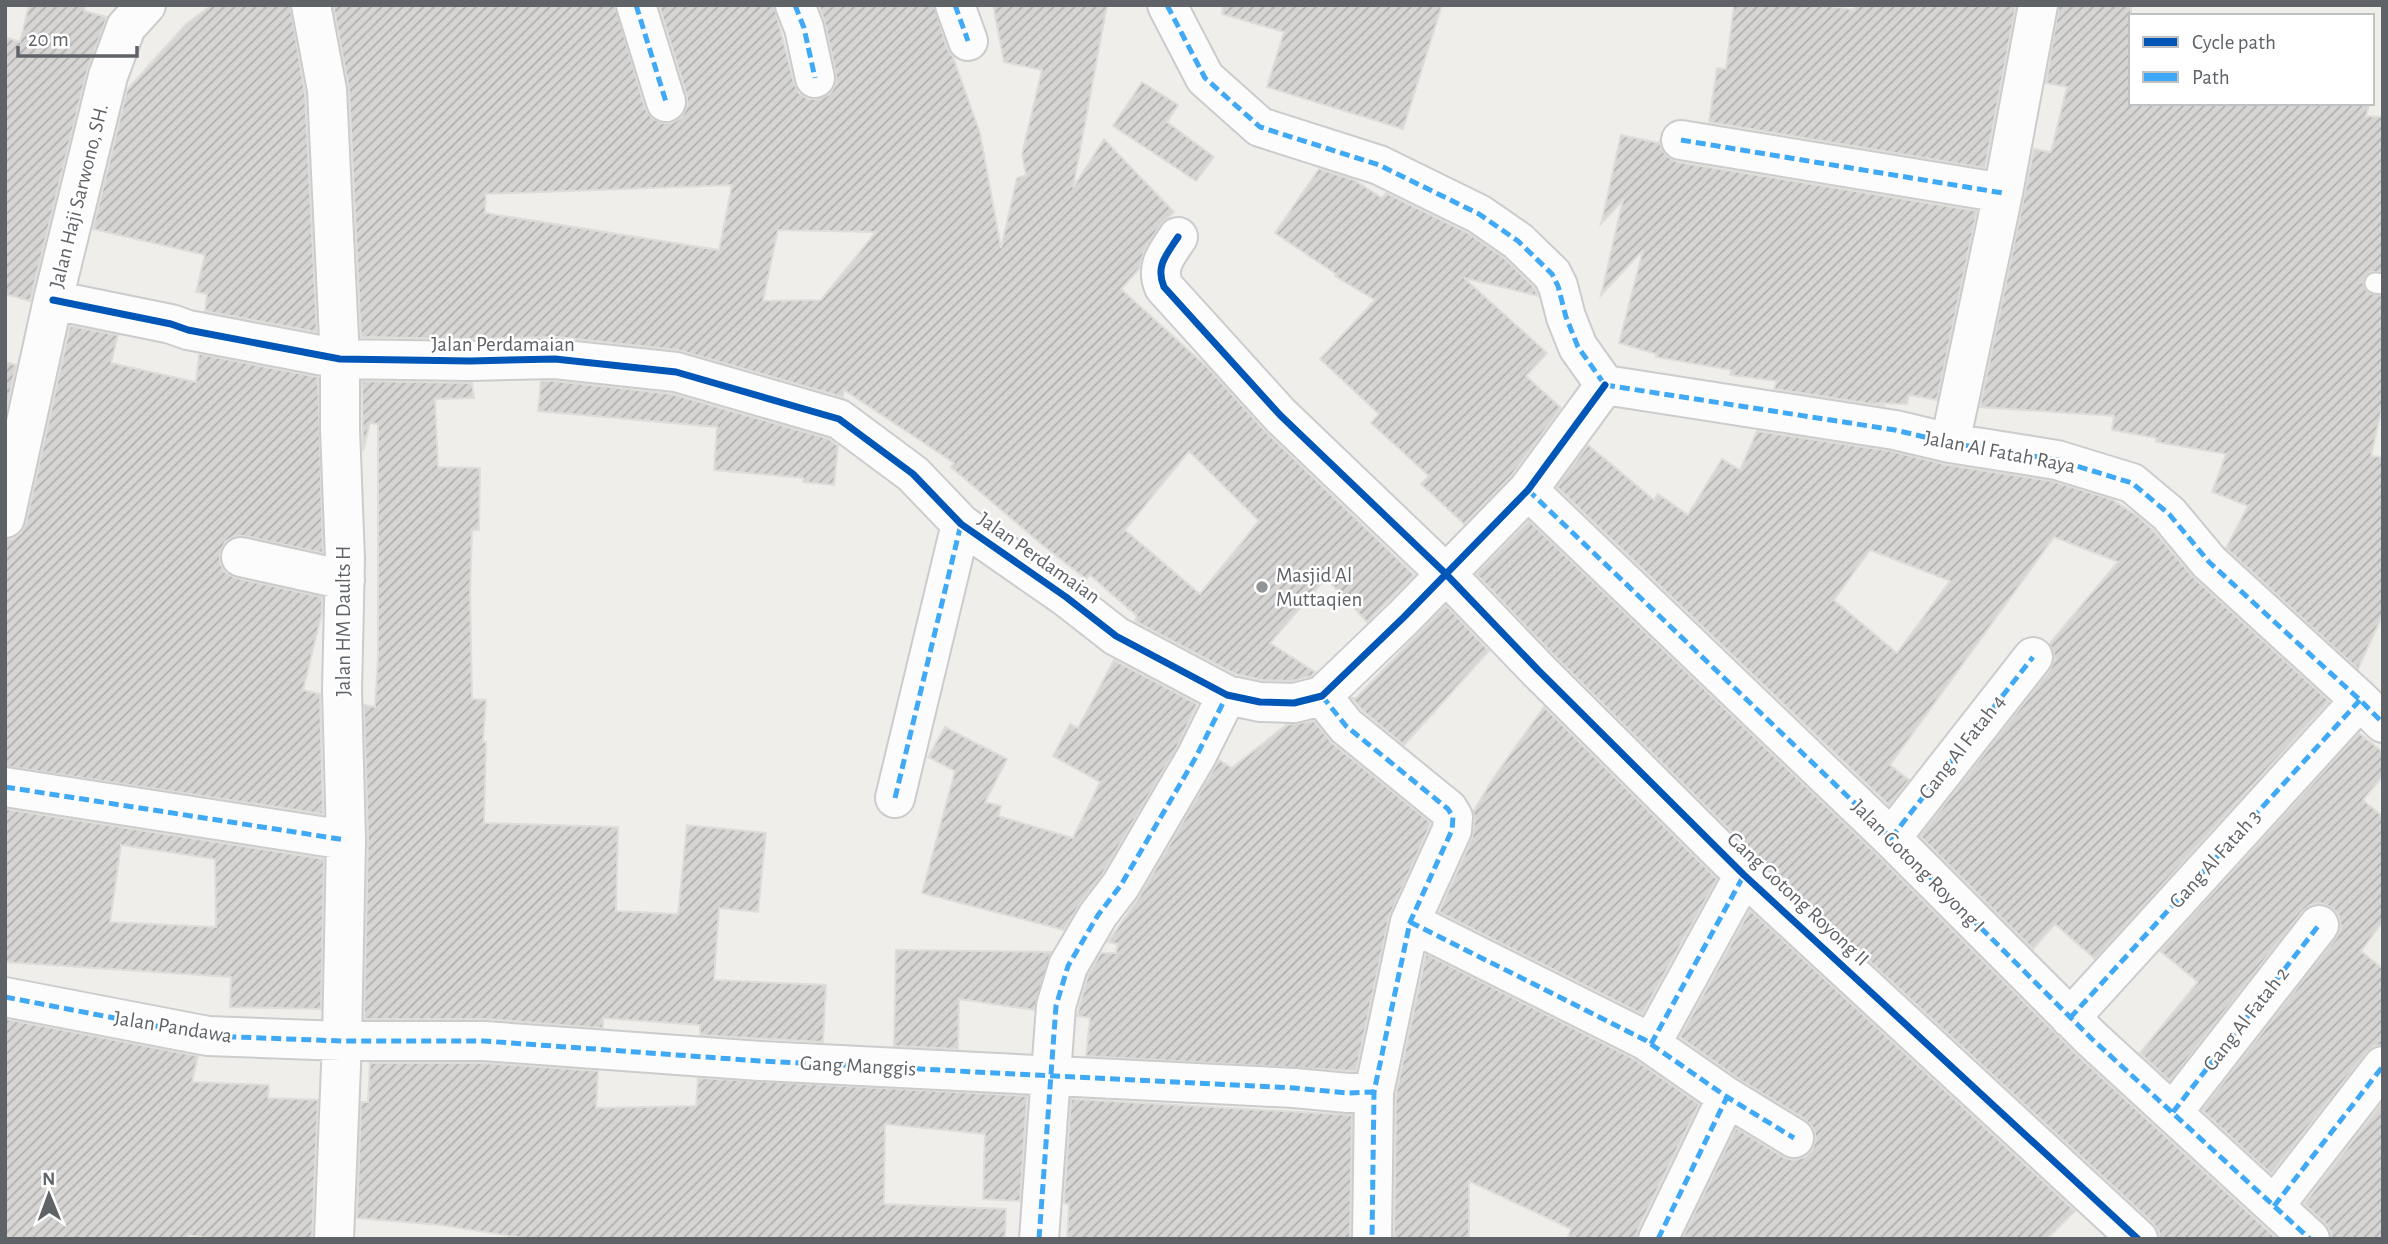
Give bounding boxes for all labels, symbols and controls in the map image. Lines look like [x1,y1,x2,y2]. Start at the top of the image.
scale bar [18,14,136,58]
legend [2129,14,2374,105]
text: 20 m [28,29,69,50]
text: Cycle path [2192,32,2276,53]
text: Path [2192,67,2230,88]
street label: Jalan Haji Sarwono, SH. [46,102,112,290]
street label: Jalan Perdamaian [431,334,575,355]
street label: Jalan Al Fatah Raya [1923,427,2078,477]
street label: Jalan Perdamaian [974,508,1104,608]
street label: Jalan HM Daults H [333,546,354,696]
place label: Masjid Al Muttaqien [1276,565,1362,610]
marker: Masjid Al Muttaqien [1254,579,1270,595]
street label: Gang Al Fatah 4 [1915,691,2009,803]
street label: Jalan Gotong Royong I [1848,796,1988,936]
street label: Gang Al Fatah 3 [2165,806,2265,912]
street label: Gang Gotong Royong II [1723,828,1873,970]
street label: Gang Al Fatah 2 [2199,963,2293,1075]
street label: Jalan Pandawa [112,1007,234,1047]
street label: Gang Manggis [799,1052,917,1080]
north arrow [14,1160,84,1230]
text: N [42,1170,56,1189]

